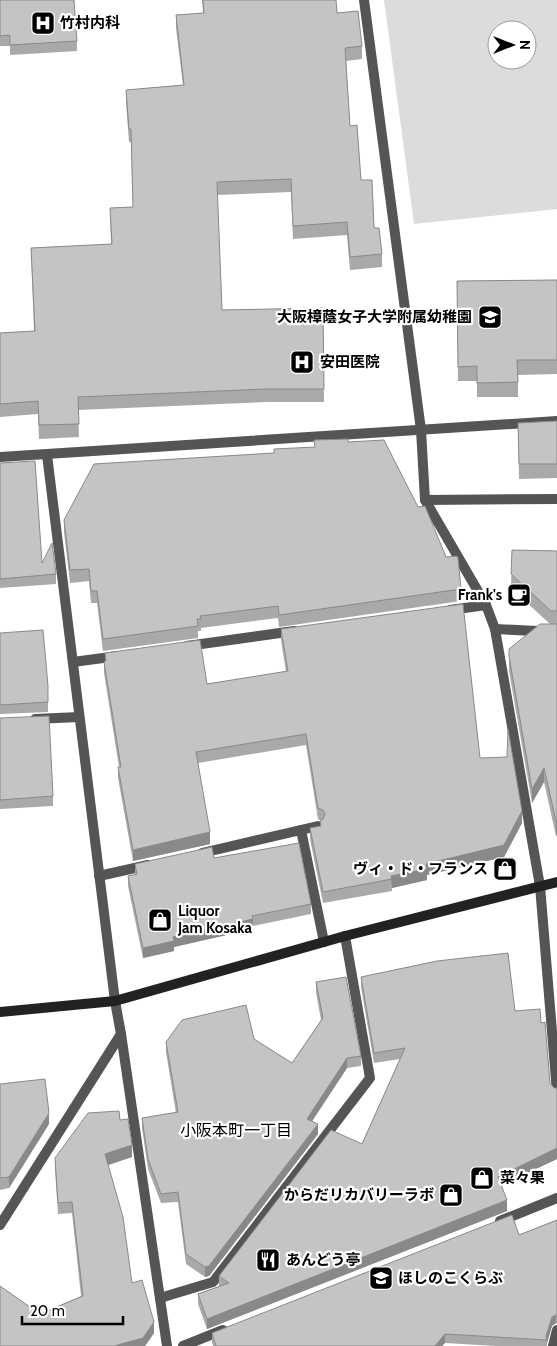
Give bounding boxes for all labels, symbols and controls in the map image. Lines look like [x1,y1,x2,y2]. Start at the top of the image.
hospital icon: 竹村内科 [30,10,56,36]
place label: 竹村内科 [60,14,120,32]
north arrow [487,20,537,70]
text: N [516,40,534,50]
school or university icon: 大阪樟蔭女子大学附属幼稚園 [477,304,503,330]
place label: 大阪樟蔭女子大学附属幼稚園 [277,308,472,326]
hospital icon: 安田医院 [289,349,315,375]
place label: 安田医院 [320,353,380,371]
cafe icon: Frank's [506,582,532,608]
place label: Frank's [458,586,502,604]
shop icon: ヴィ・ド・フランス [492,856,518,882]
place label: ヴィ・ド・フランス [353,860,488,878]
place label: Liquor Jam Kosaka [177,902,252,937]
shop icon: Liquor Jam Kosaka [147,907,173,933]
district label: 小阪本町一丁目 [180,1121,292,1140]
shop icon: 菜々果 [469,1165,495,1191]
place label: 菜々果 [500,1169,545,1187]
shop icon: からだリカバリーラボ [438,1182,464,1208]
place label: からだリカバリーラボ [284,1186,434,1204]
restaurant icon: あんどう亭 [255,1247,281,1273]
place label: あんどう亭 [286,1251,361,1269]
school or university icon: ほしのこくらぶ [368,1265,394,1291]
place label: ほしのこくらぶ [398,1269,503,1287]
scale bar [22,1294,124,1326]
text: 20 m [30,1302,65,1320]

